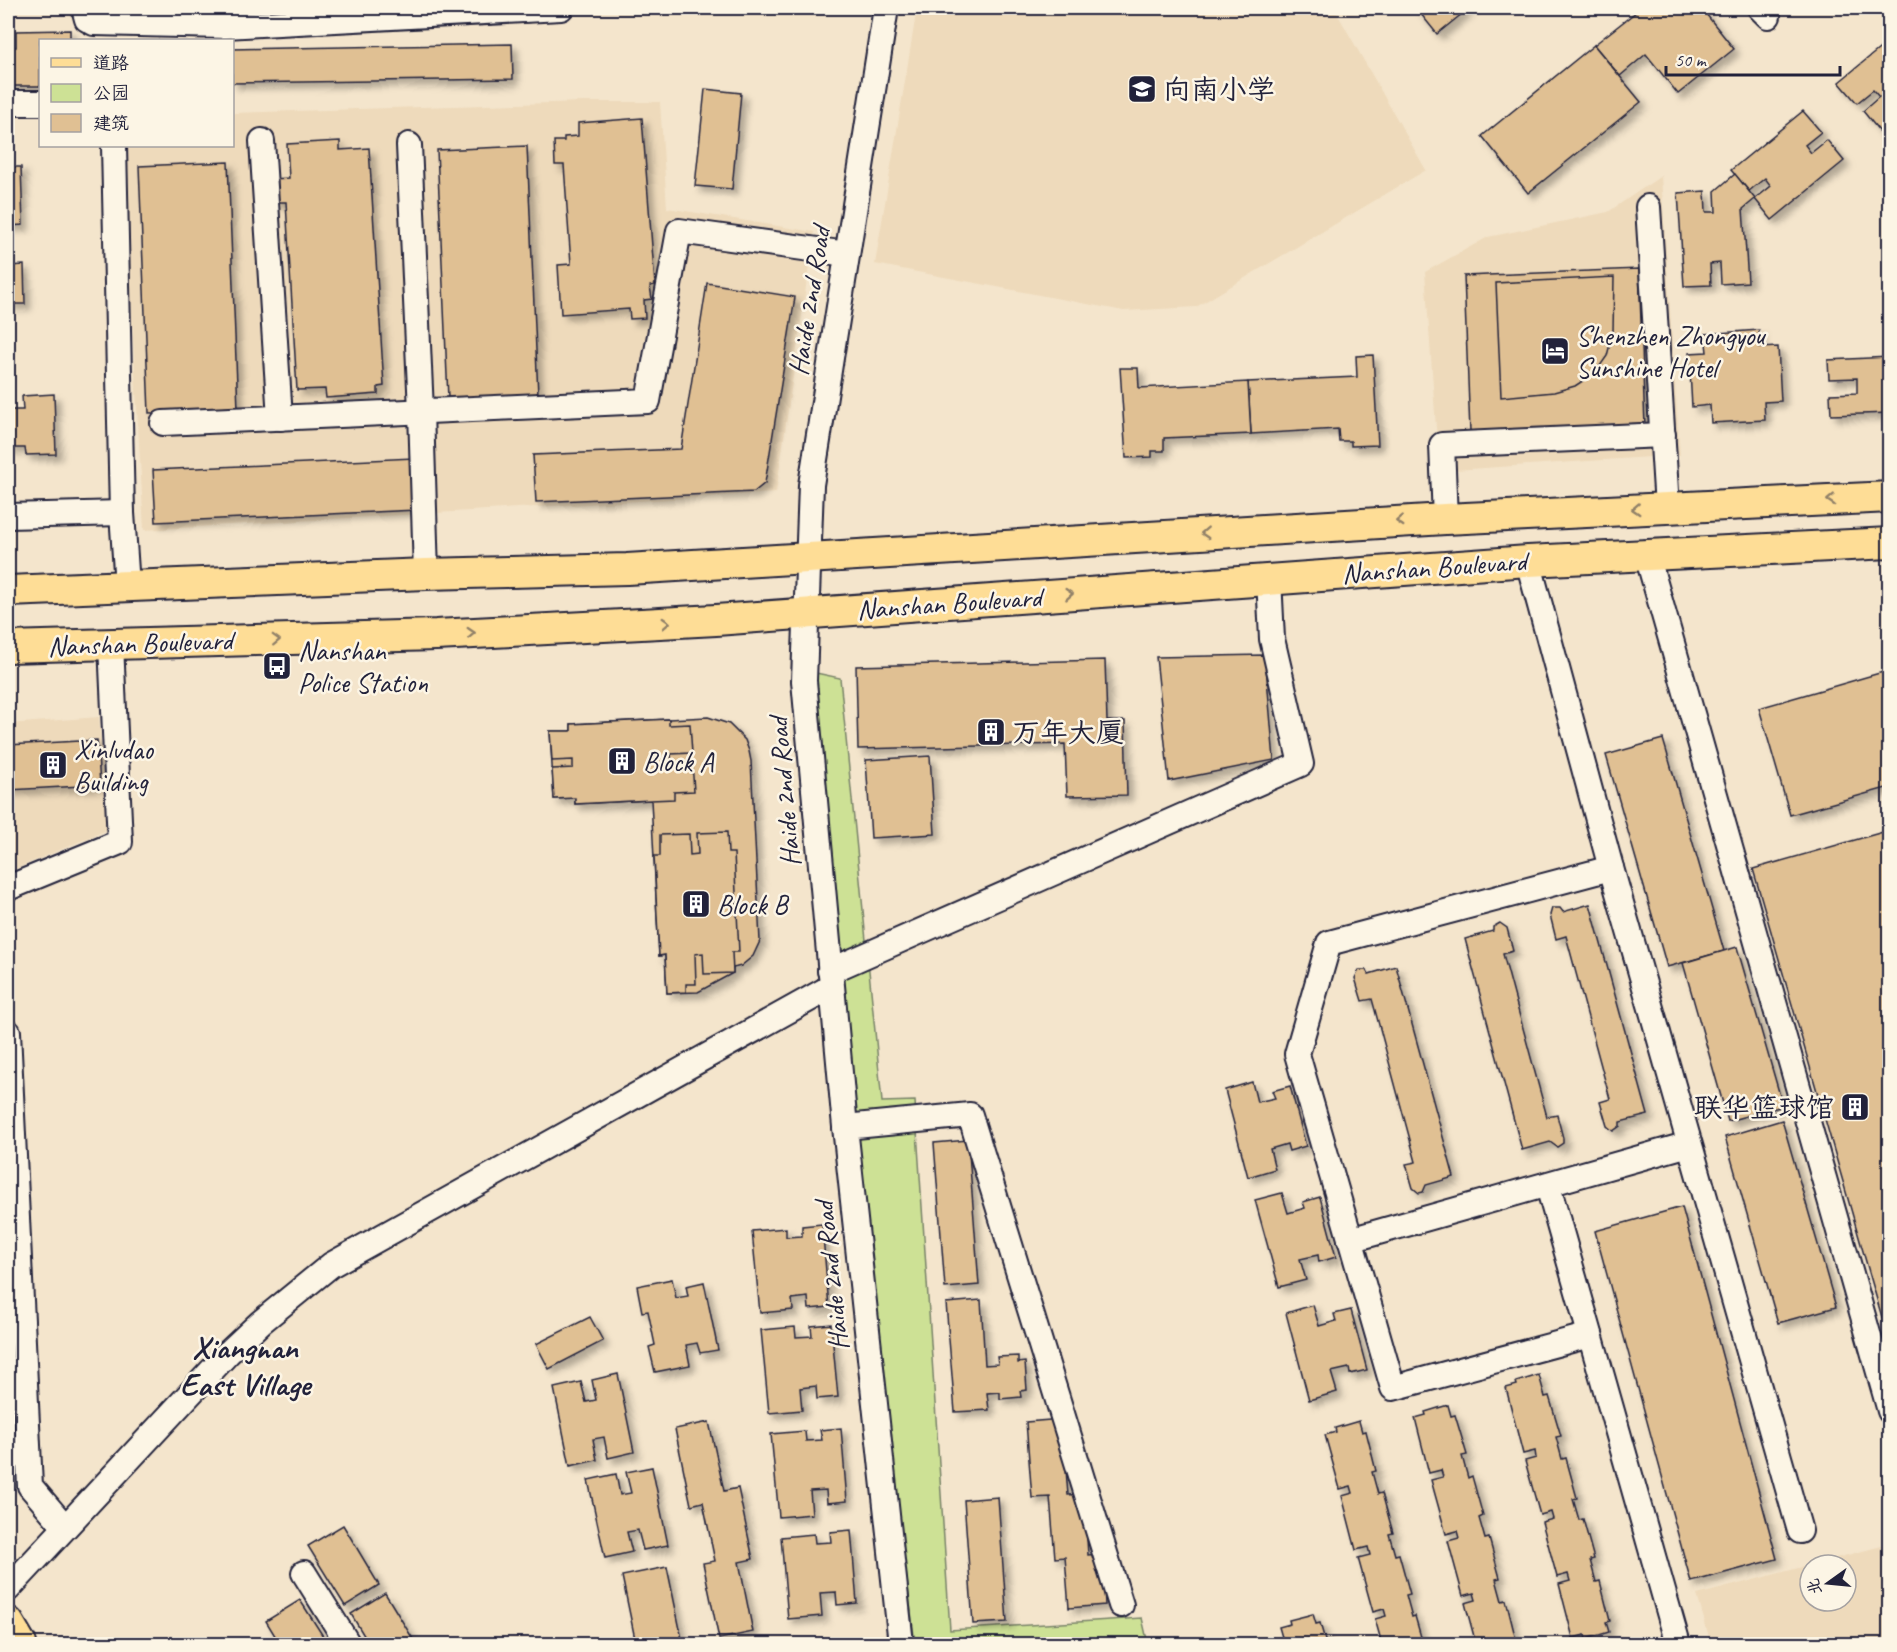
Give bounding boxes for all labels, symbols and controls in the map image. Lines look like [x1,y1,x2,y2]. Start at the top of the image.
legend [39,39,234,147]
scale bar [1666,39,1840,77]
text: 50 m [1675,49,1708,71]
text: 道路 [93,52,129,74]
place label: 向南小学 [1163,72,1275,107]
school or university icon: 向南小学 [1126,73,1158,105]
text: 公园 [93,82,129,104]
text: 建筑 [93,112,129,134]
street label: Haide 2nd Road [780,220,839,378]
place label: Shenzhen Zhongyou Sunshine Hotel [1576,318,1766,385]
hotel icon: Shenzhen Zhongyou Sunshine Hotel [1539,335,1571,367]
one-way arrow [1827,493,1836,506]
one-way arrow [1632,502,1641,515]
one-way arrow [1395,515,1404,528]
one-way arrow [1200,526,1209,539]
street label: Nanshan Boulevard [1341,543,1531,591]
street label: Nanshan Boulevard [856,579,1046,627]
one-way arrow [1065,587,1074,600]
one-way arrow [661,617,670,630]
street label: Nanshan Boulevard [47,622,237,664]
one-way arrow [466,627,475,640]
one-way arrow [271,633,280,646]
place label: Nanshan Police Station [298,633,428,700]
bus stop icon: Nanshan Police Station [261,650,293,682]
street label: Haide 2nd Road [760,712,808,868]
place label: 万年大厦 [1012,715,1124,750]
building icon: 万年大厦 [975,716,1007,748]
place label: Xinlvdao Building [74,732,155,799]
place label: Block A [643,744,715,779]
building icon: Block A [606,745,638,777]
building icon: Xinlvdao Building [37,749,69,781]
place label: Block B [717,887,790,922]
building icon: Block B [680,888,712,920]
place label: 联华篮球馆 [1694,1090,1834,1125]
building icon: 联华篮球馆 [1839,1091,1871,1123]
street label: Haide 2nd Road [805,1196,856,1352]
district label: Xiangnan East Village [180,1327,313,1405]
north arrow [1798,1553,1858,1613]
text: 北 [1803,1576,1826,1597]

